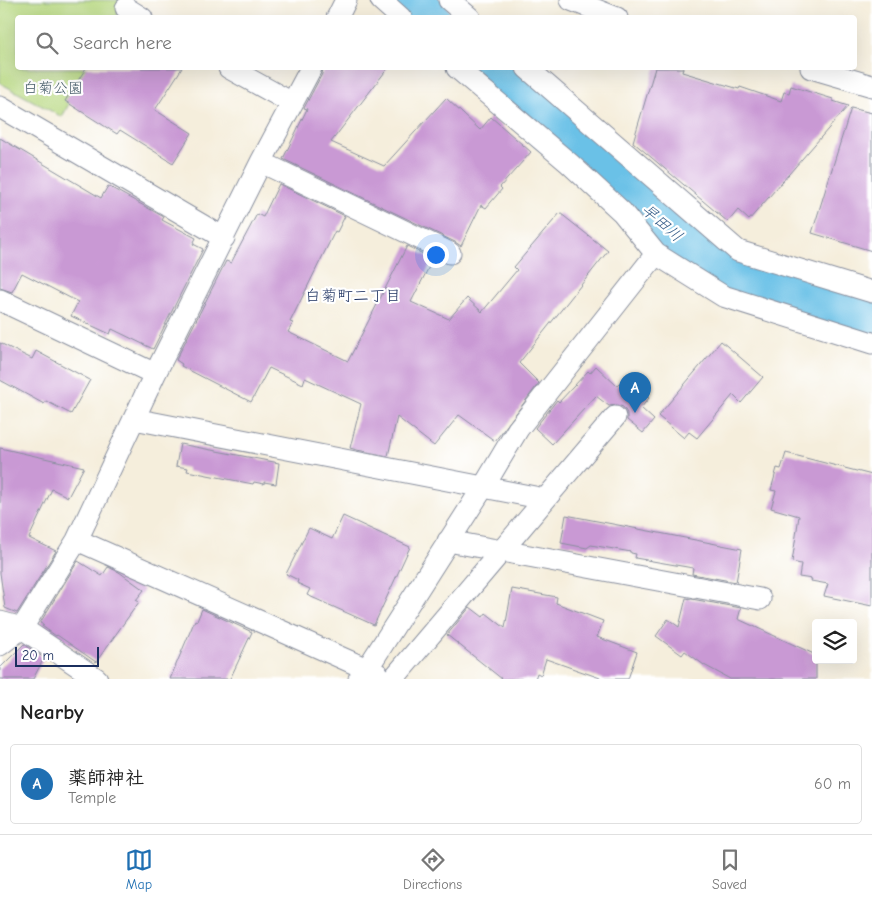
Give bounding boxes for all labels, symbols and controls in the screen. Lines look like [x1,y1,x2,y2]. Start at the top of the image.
search box [15,15,857,70]
icon: search [33,29,61,57]
text: Search here [73,32,172,54]
park label: 白菊公園 [23,79,83,97]
water label: 早田川 [638,200,686,246]
your location [423,242,449,268]
district label: 白菊町二丁目 [305,287,401,305]
pin: A [619,372,651,413]
map controls [812,619,857,664]
button: layers [812,619,857,664]
scale bar [15,644,99,667]
text: 20 m [22,647,54,664]
text: Nearby [20,700,84,724]
text: 薬師神社 [68,767,144,789]
text: A [33,775,41,793]
text: 60 m [814,775,851,793]
text: Temple [68,789,116,807]
tab: Map [125,846,153,893]
tab: Directions [403,846,462,893]
tab: Saved [712,846,747,893]

